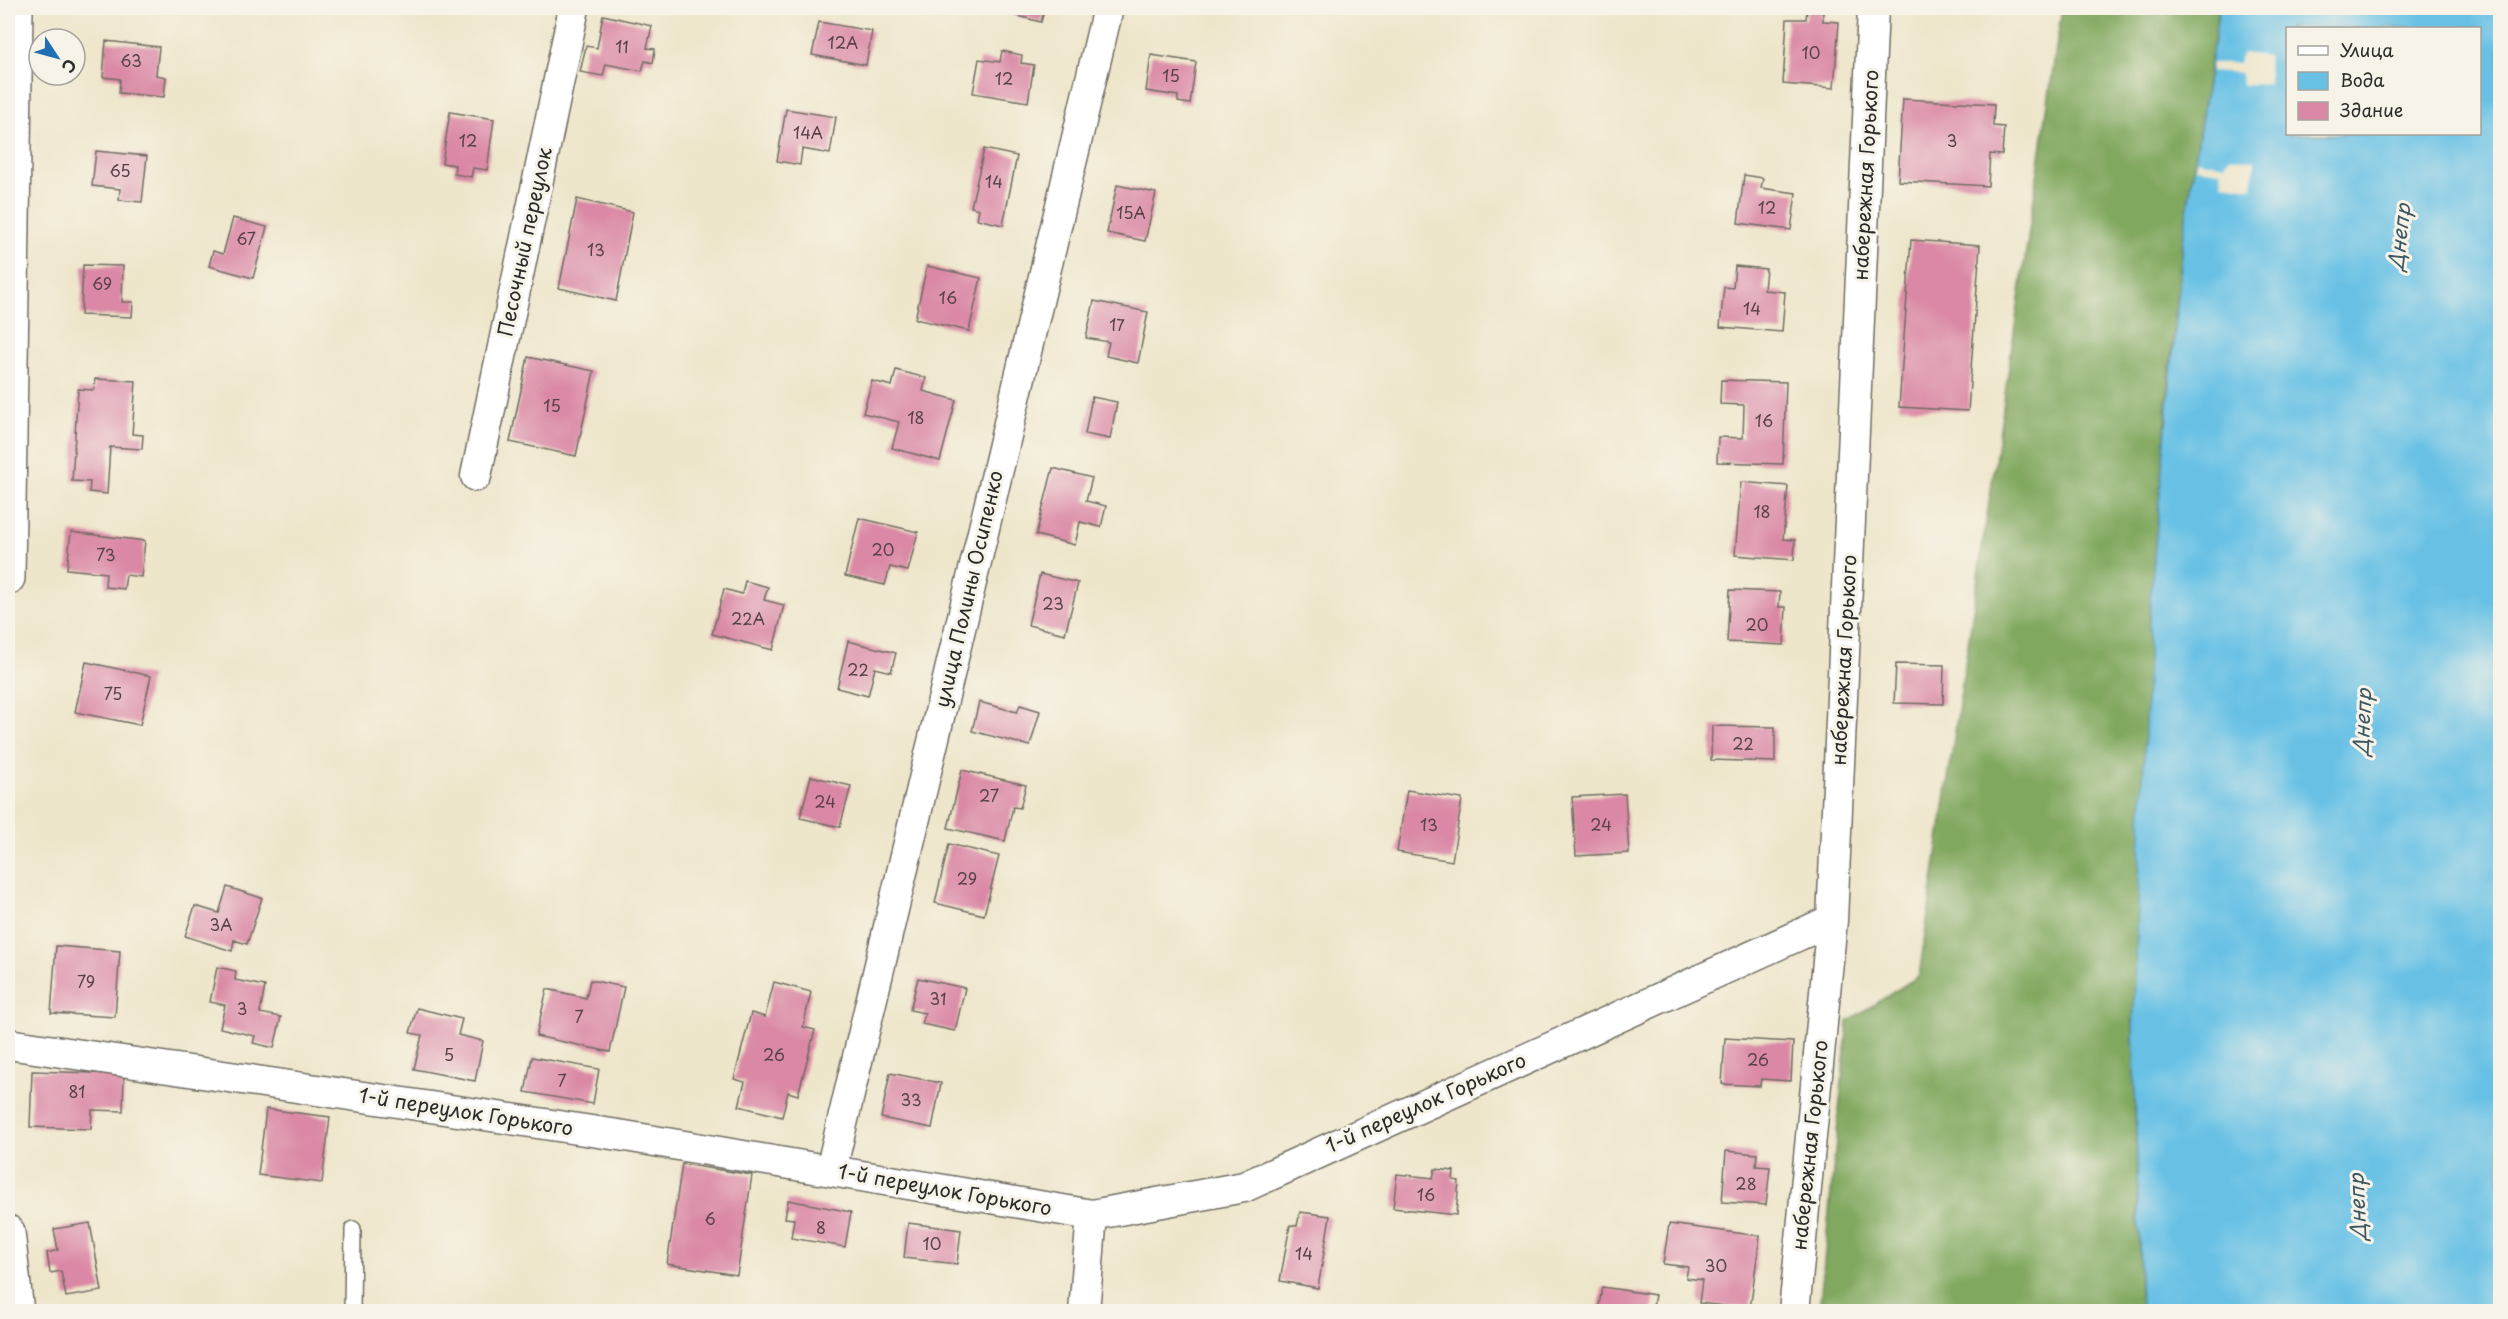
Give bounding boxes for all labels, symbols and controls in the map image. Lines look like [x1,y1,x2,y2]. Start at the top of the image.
north arrow [27,27,87,87]
legend [2286,27,2481,135]
house number: 12А [828,30,858,54]
house number: 11 [615,34,629,58]
text: Улица [2340,36,2394,63]
house number: 10 [1802,40,1820,64]
house number: 63 [120,48,142,72]
text: С [57,54,83,78]
house number: 15 [1162,63,1180,87]
house number: 12 [995,66,1013,90]
text: Вода [2340,66,2385,93]
street label: набережная Горького [1845,69,1886,281]
text: Здание [2340,96,2403,123]
house number: 14А [793,120,823,144]
house number: 12 [459,128,477,152]
house number: 3 [1947,128,1957,152]
street label: Песочный переулок [489,144,559,339]
house number: 65 [109,158,131,182]
house number: 14 [985,169,1003,193]
house number: 12 [1758,195,1776,219]
house number: 15А [1116,200,1146,224]
water label: Днепр [2378,201,2418,274]
house number: 67 [236,226,256,250]
house number: 13 [587,237,605,261]
house number: 69 [92,271,112,295]
house number: 16 [939,285,957,309]
house number: 14 [1743,296,1761,320]
house number: 17 [1109,312,1125,336]
house number: 15 [543,393,561,417]
house number: 18 [907,405,925,429]
house number: 16 [1755,408,1773,432]
street label: улица Полины Осипенко [926,467,1010,710]
house number: 18 [1753,499,1771,523]
house number: 20 [872,537,894,561]
house number: 73 [96,542,116,566]
street label: набережная Горького [1823,554,1864,766]
house number: 23 [1042,591,1064,615]
house number: 22А [731,606,765,630]
house number: 20 [1746,612,1768,636]
house number: 22 [847,657,869,681]
house number: 75 [104,681,122,705]
water label: Днепр [2343,687,2379,758]
house number: 22 [1732,731,1754,755]
house number: 27 [979,783,999,807]
house number: 24 [814,789,836,813]
house number: 13 [1420,812,1438,836]
house number: 24 [1590,812,1612,836]
house number: 29 [957,866,977,890]
house number: 3А [210,912,232,936]
house number: 79 [77,969,95,993]
house number: 31 [930,986,946,1010]
house number: 3 [237,996,247,1020]
house number: 7 [574,1004,584,1028]
street label: набережная Горького [1783,1038,1835,1251]
house number: 5 [444,1042,454,1066]
house number: 26 [763,1042,785,1066]
street label: 1-й переулок Горького [1321,1044,1531,1160]
house number: 26 [1747,1047,1769,1071]
house number: 7 [557,1068,567,1092]
house number: 81 [68,1079,86,1103]
street label: 1-й переулок Горького [357,1079,576,1143]
house number: 33 [900,1087,922,1111]
street label: 1-й переулок Горького [836,1155,1054,1223]
house number: 28 [1735,1171,1757,1195]
water label: Днепр [2339,1172,2373,1243]
house number: 16 [1417,1182,1435,1206]
house number: 6 [704,1206,716,1230]
house number: 8 [816,1215,826,1239]
house number: 10 [923,1231,941,1255]
house number: 14 [1295,1241,1313,1265]
house number: 30 [1705,1253,1727,1277]

